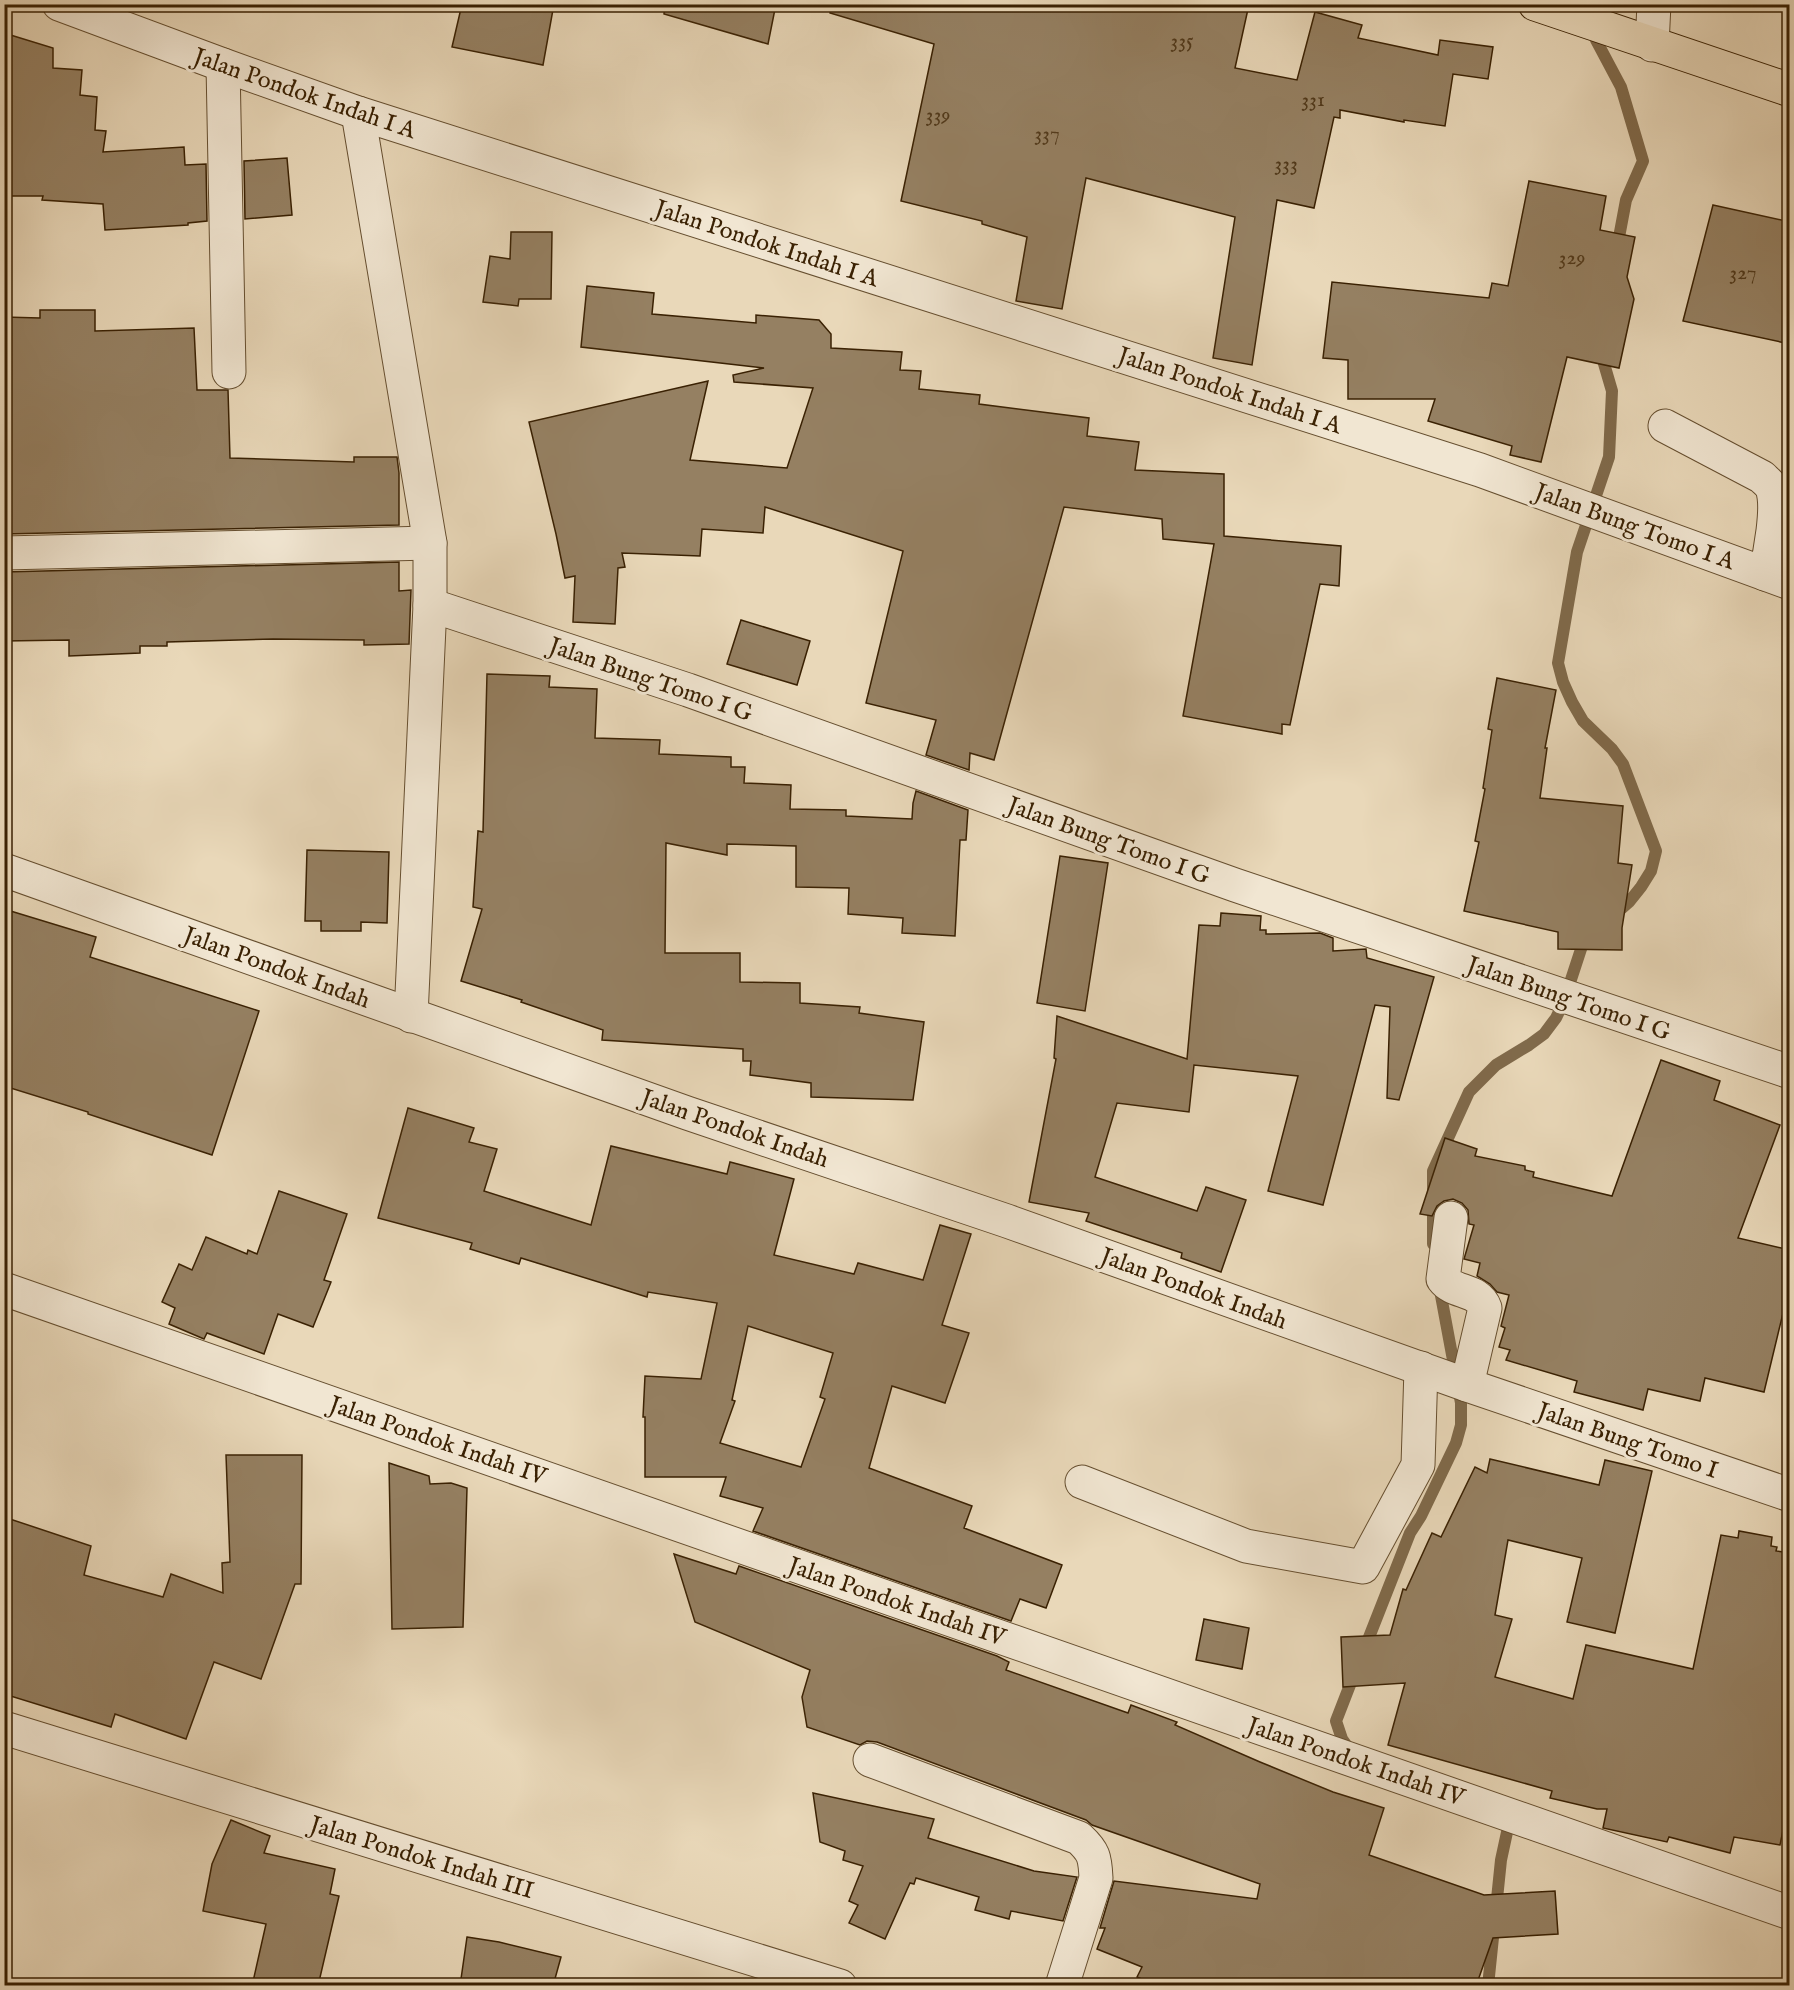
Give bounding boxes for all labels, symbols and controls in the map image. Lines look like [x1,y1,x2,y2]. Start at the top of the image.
house number: 335 [1170,28,1194,55]
street label: Jalan Pondok Indah I A [186,41,421,147]
house number: 331 [1301,87,1325,114]
house number: 339 [926,102,950,129]
house number: 337 [1034,121,1060,148]
house number: 333 [1274,151,1298,178]
street label: Jalan Pondok Indah I A [648,193,883,295]
house number: 329 [1559,245,1585,272]
house number: 327 [1729,260,1757,287]
street label: Jalan Pondok Indah I A [1111,340,1346,442]
street label: Jalan Bung Tomo I A [1527,476,1739,578]
street label: Jalan Bung Tomo I G [542,630,756,730]
street label: Jalan Bung Tomo I G [1000,789,1214,892]
street label: Jalan Pondok Indah [176,919,374,1017]
street label: Jalan Bung Tomo I G [1460,949,1674,1049]
street label: Jalan Pondok Indah [634,1082,833,1176]
street label: Jalan Pondok Indah [1093,1240,1291,1338]
street label: Jalan Pondok Indah IV [322,1389,551,1494]
street label: Jalan Bung Tomo I [1530,1395,1722,1487]
street label: Jalan Pondok Indah IV [781,1550,1010,1655]
street label: Jalan Pondok Indah IV [1240,1710,1469,1815]
street label: Jalan Pondok Indah III [303,1809,537,1907]

